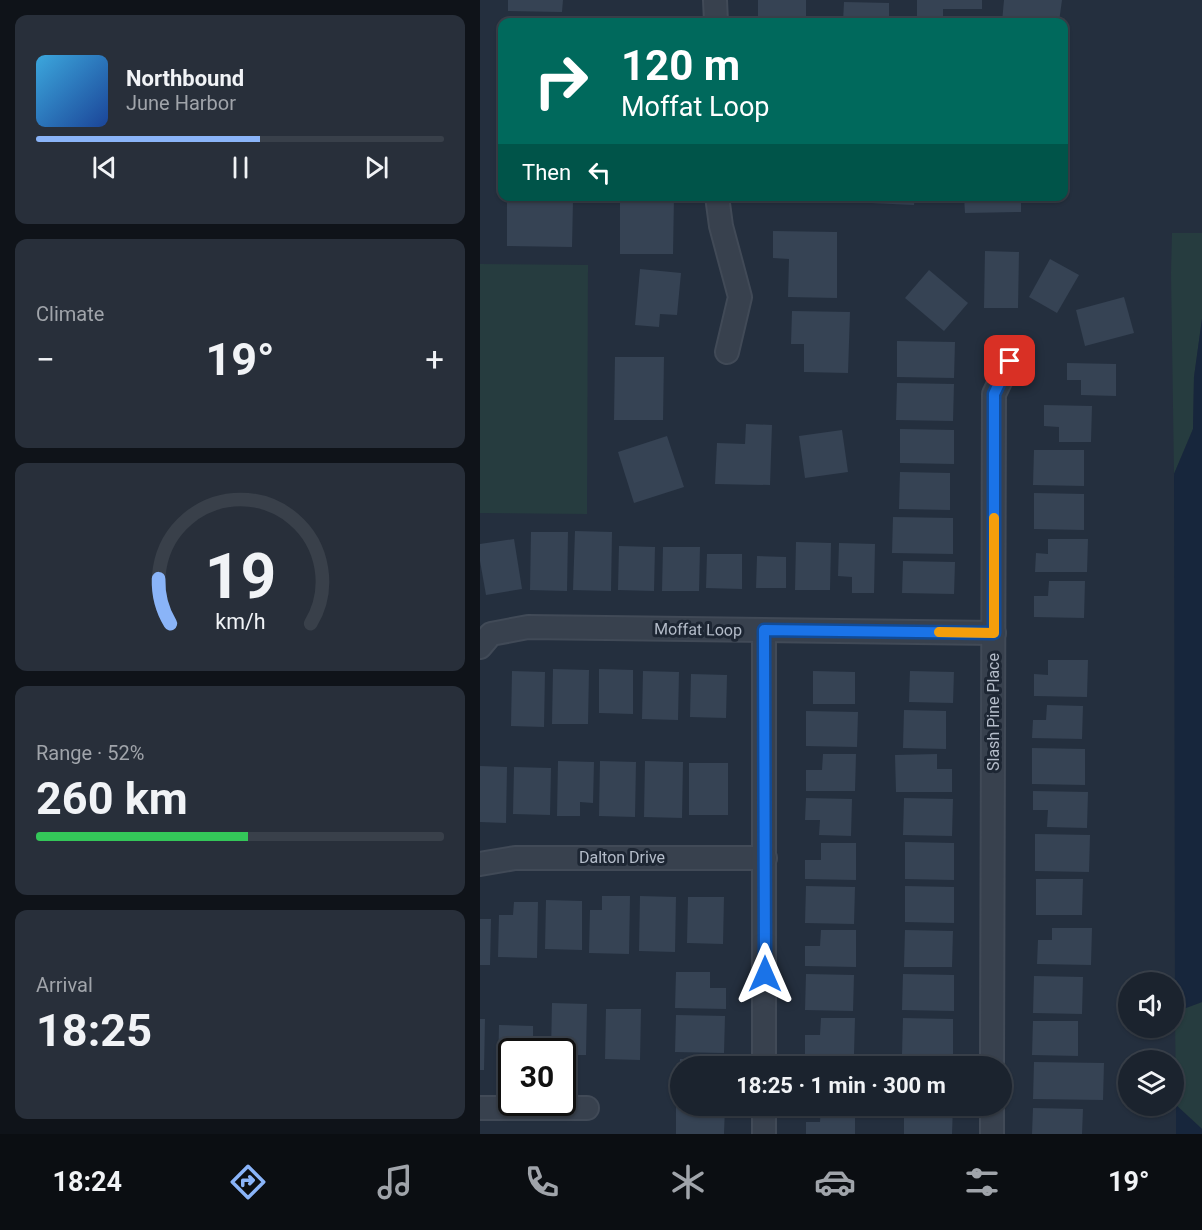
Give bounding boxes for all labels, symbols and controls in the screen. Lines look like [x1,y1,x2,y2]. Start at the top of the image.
text: 120 m [621,41,740,90]
icon: right [522,42,600,120]
text: Northbound [126,66,244,91]
text: June Harbor [126,91,236,115]
text: Moffat Loop [621,91,769,123]
icon: previous [88,151,121,184]
icon: pause [224,151,257,184]
icon: next [360,151,393,184]
icon: left [583,156,616,189]
text: Then [522,160,571,185]
text: Climate [36,302,104,326]
text: 19° [205,333,275,386]
pin [984,335,1035,386]
text: − [36,340,55,379]
text: + [425,340,444,379]
icon: arrive [993,344,1026,377]
text: 19 [204,540,276,613]
text: km/h [215,609,265,634]
street label: Moffat Loop [654,619,742,640]
street label: Slash Pine Place [984,653,1003,771]
text: Range · 52% [36,741,144,765]
text: 260 km [36,772,188,825]
street label: Dalton Drive [579,848,665,867]
position arrow [733,942,797,1006]
map controls [1118,972,1184,1116]
button: sound [1118,972,1184,1038]
text: Arrival [36,973,93,997]
text: 18:25 [36,1004,152,1057]
speed limit sign: 30 [498,1038,576,1116]
button: layers [1118,1050,1184,1116]
text: 18:25 · 1 min · 300 m [736,1073,946,1098]
icon: directions [227,1161,269,1203]
icon: music [374,1161,416,1203]
icon: phone [521,1161,563,1203]
icon: climate [667,1161,709,1203]
icon: car [814,1161,856,1203]
icon: filters [961,1161,1003,1203]
text: 18:24 [52,1166,122,1198]
text: 19° [1108,1166,1150,1198]

